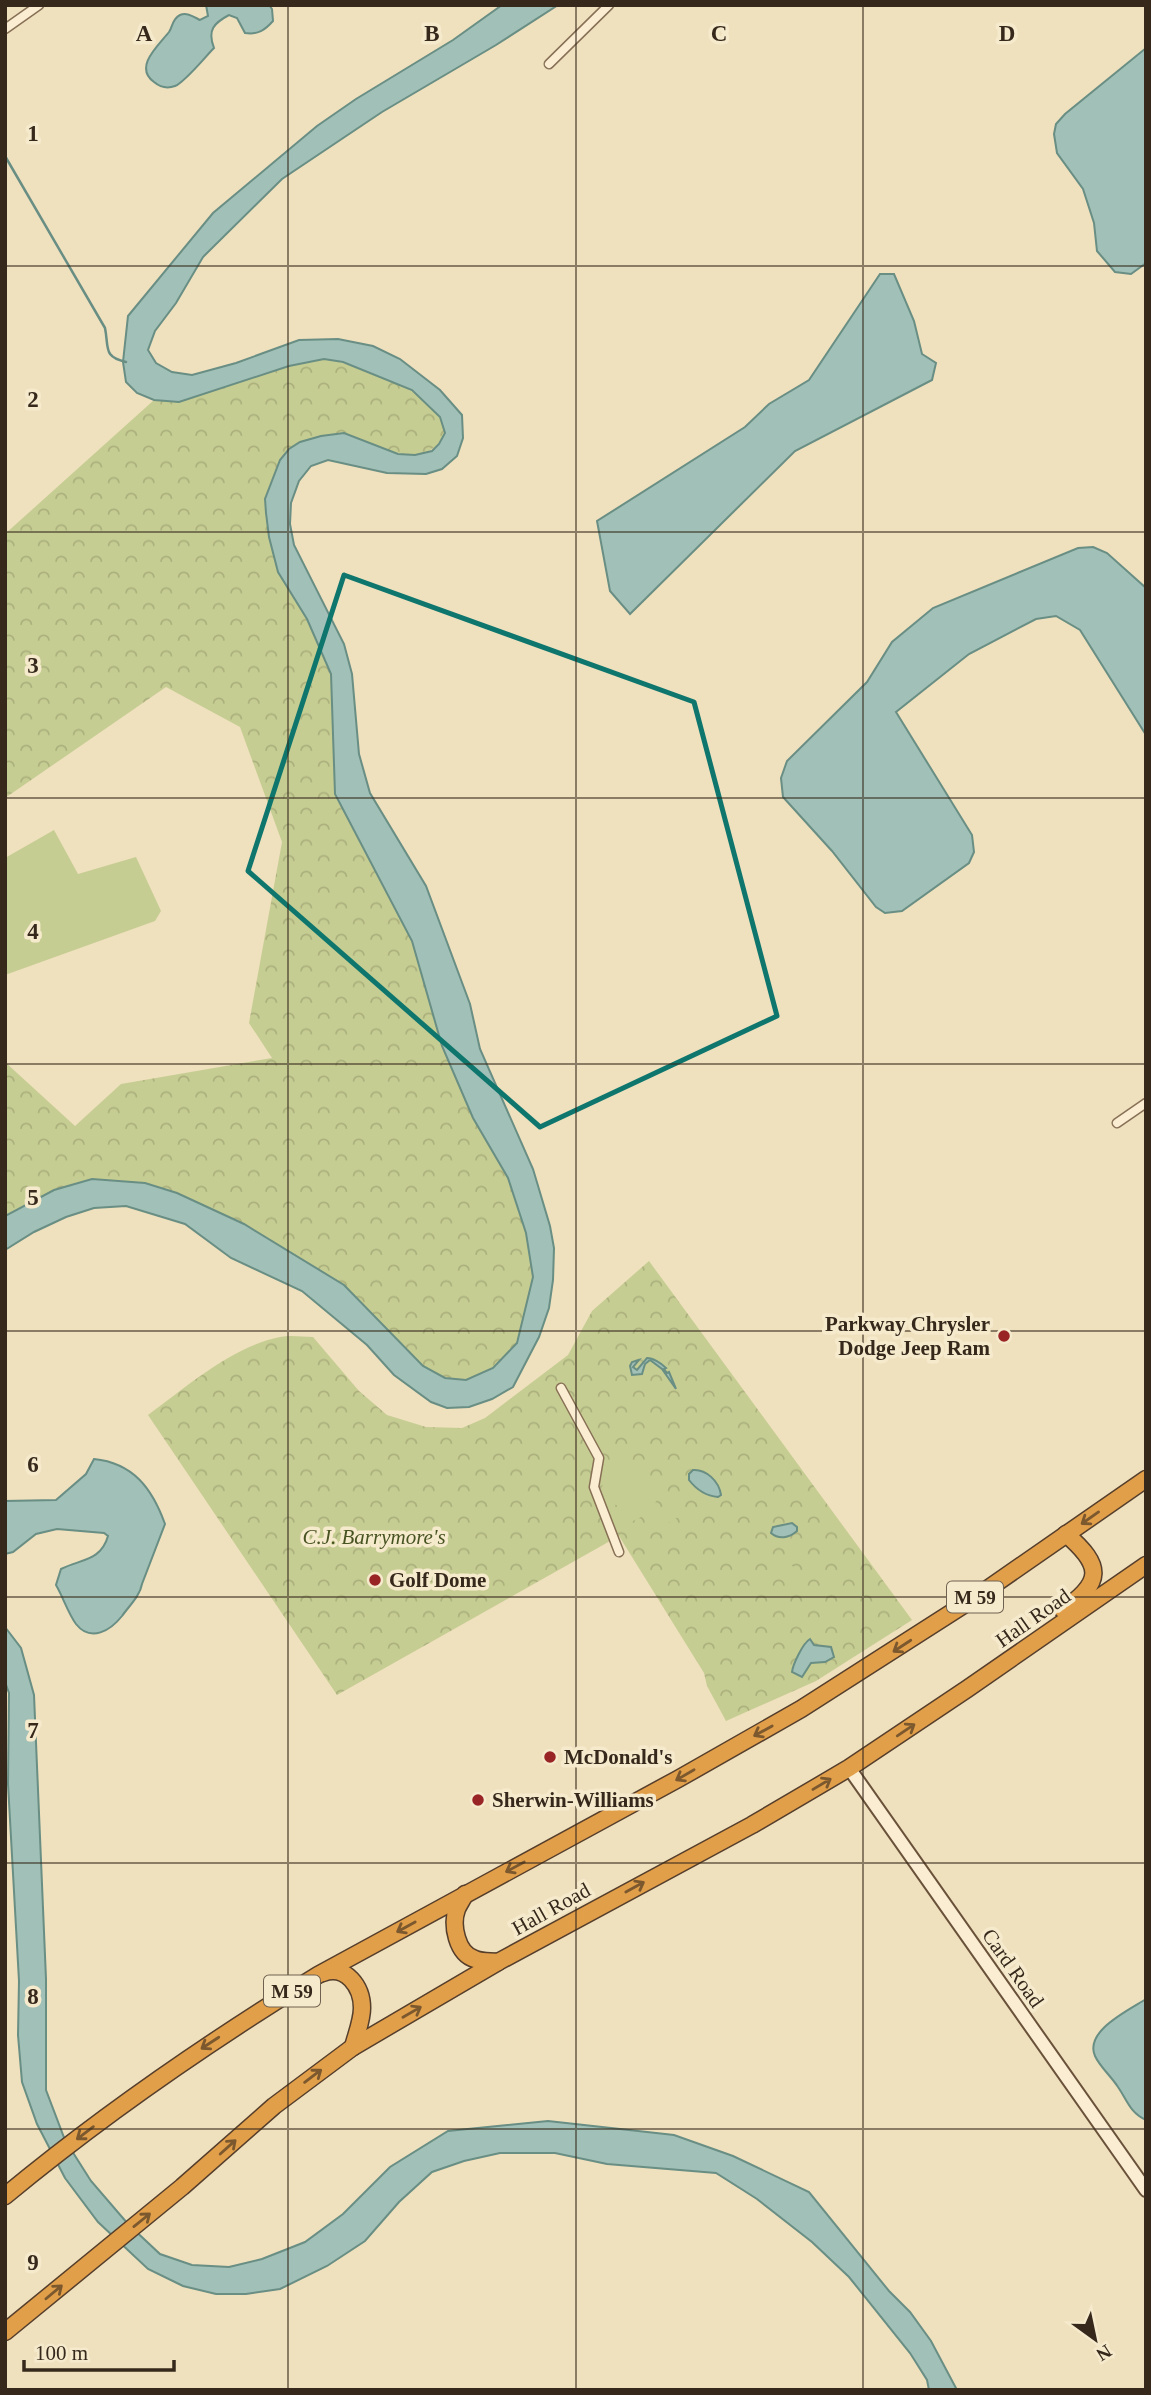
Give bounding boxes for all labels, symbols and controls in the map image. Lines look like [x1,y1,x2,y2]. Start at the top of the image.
text: A [136,21,153,46]
text: B [424,21,440,46]
text: C [711,21,727,46]
text: D [999,21,1015,46]
text: 1 [27,121,39,146]
text: 2 [27,387,39,412]
text: 3 [27,653,39,678]
text: 4 [27,919,39,944]
text: 5 [27,1185,39,1210]
place label: Parkway Chrysler Dodge Jeep Ram [825,1312,990,1360]
marker: Parkway Chrysler Dodge Jeep Ram [996,1328,1012,1344]
text: 6 [27,1452,39,1477]
one-way arrow [1080,1511,1100,1525]
park label: C.J. Barrymore's [302,1525,446,1549]
place label: Golf Dome [389,1568,486,1592]
marker: Golf Dome [367,1572,383,1588]
road number: M 59 [947,1582,1003,1612]
street label: Hall Road [991,1583,1075,1652]
one-way arrow [892,1639,912,1653]
text: 7 [27,1718,39,1743]
one-way arrow [896,1723,915,1737]
one-way arrow [753,1724,773,1738]
place label: McDonald's [564,1745,673,1769]
marker: McDonald's [542,1749,558,1765]
one-way arrow [676,1768,696,1782]
one-way arrow [811,1777,831,1791]
place label: Sherwin-Williams [492,1788,654,1812]
marker: Sherwin-Williams [470,1792,486,1808]
one-way arrow [505,1861,526,1874]
street label: Hall Road [508,1877,595,1940]
one-way arrow [624,1880,645,1893]
one-way arrow [396,1920,416,1934]
street label: Card Road [977,1924,1049,2012]
road number: M 59 [264,1976,320,2007]
text: 8 [27,1984,39,2009]
one-way arrow [401,2005,421,2019]
one-way arrow [201,2036,220,2051]
one-way arrow [303,2069,322,2084]
one-way arrow [76,2125,95,2140]
one-way arrow [219,2139,237,2155]
one-way arrow [133,2212,151,2227]
text: 9 [27,2250,39,2275]
one-way arrow [45,2284,63,2300]
north arrow [1060,2304,1130,2374]
scale bar [24,2328,175,2372]
text: N [1092,2340,1115,2366]
text: 100 m [35,2341,88,2365]

